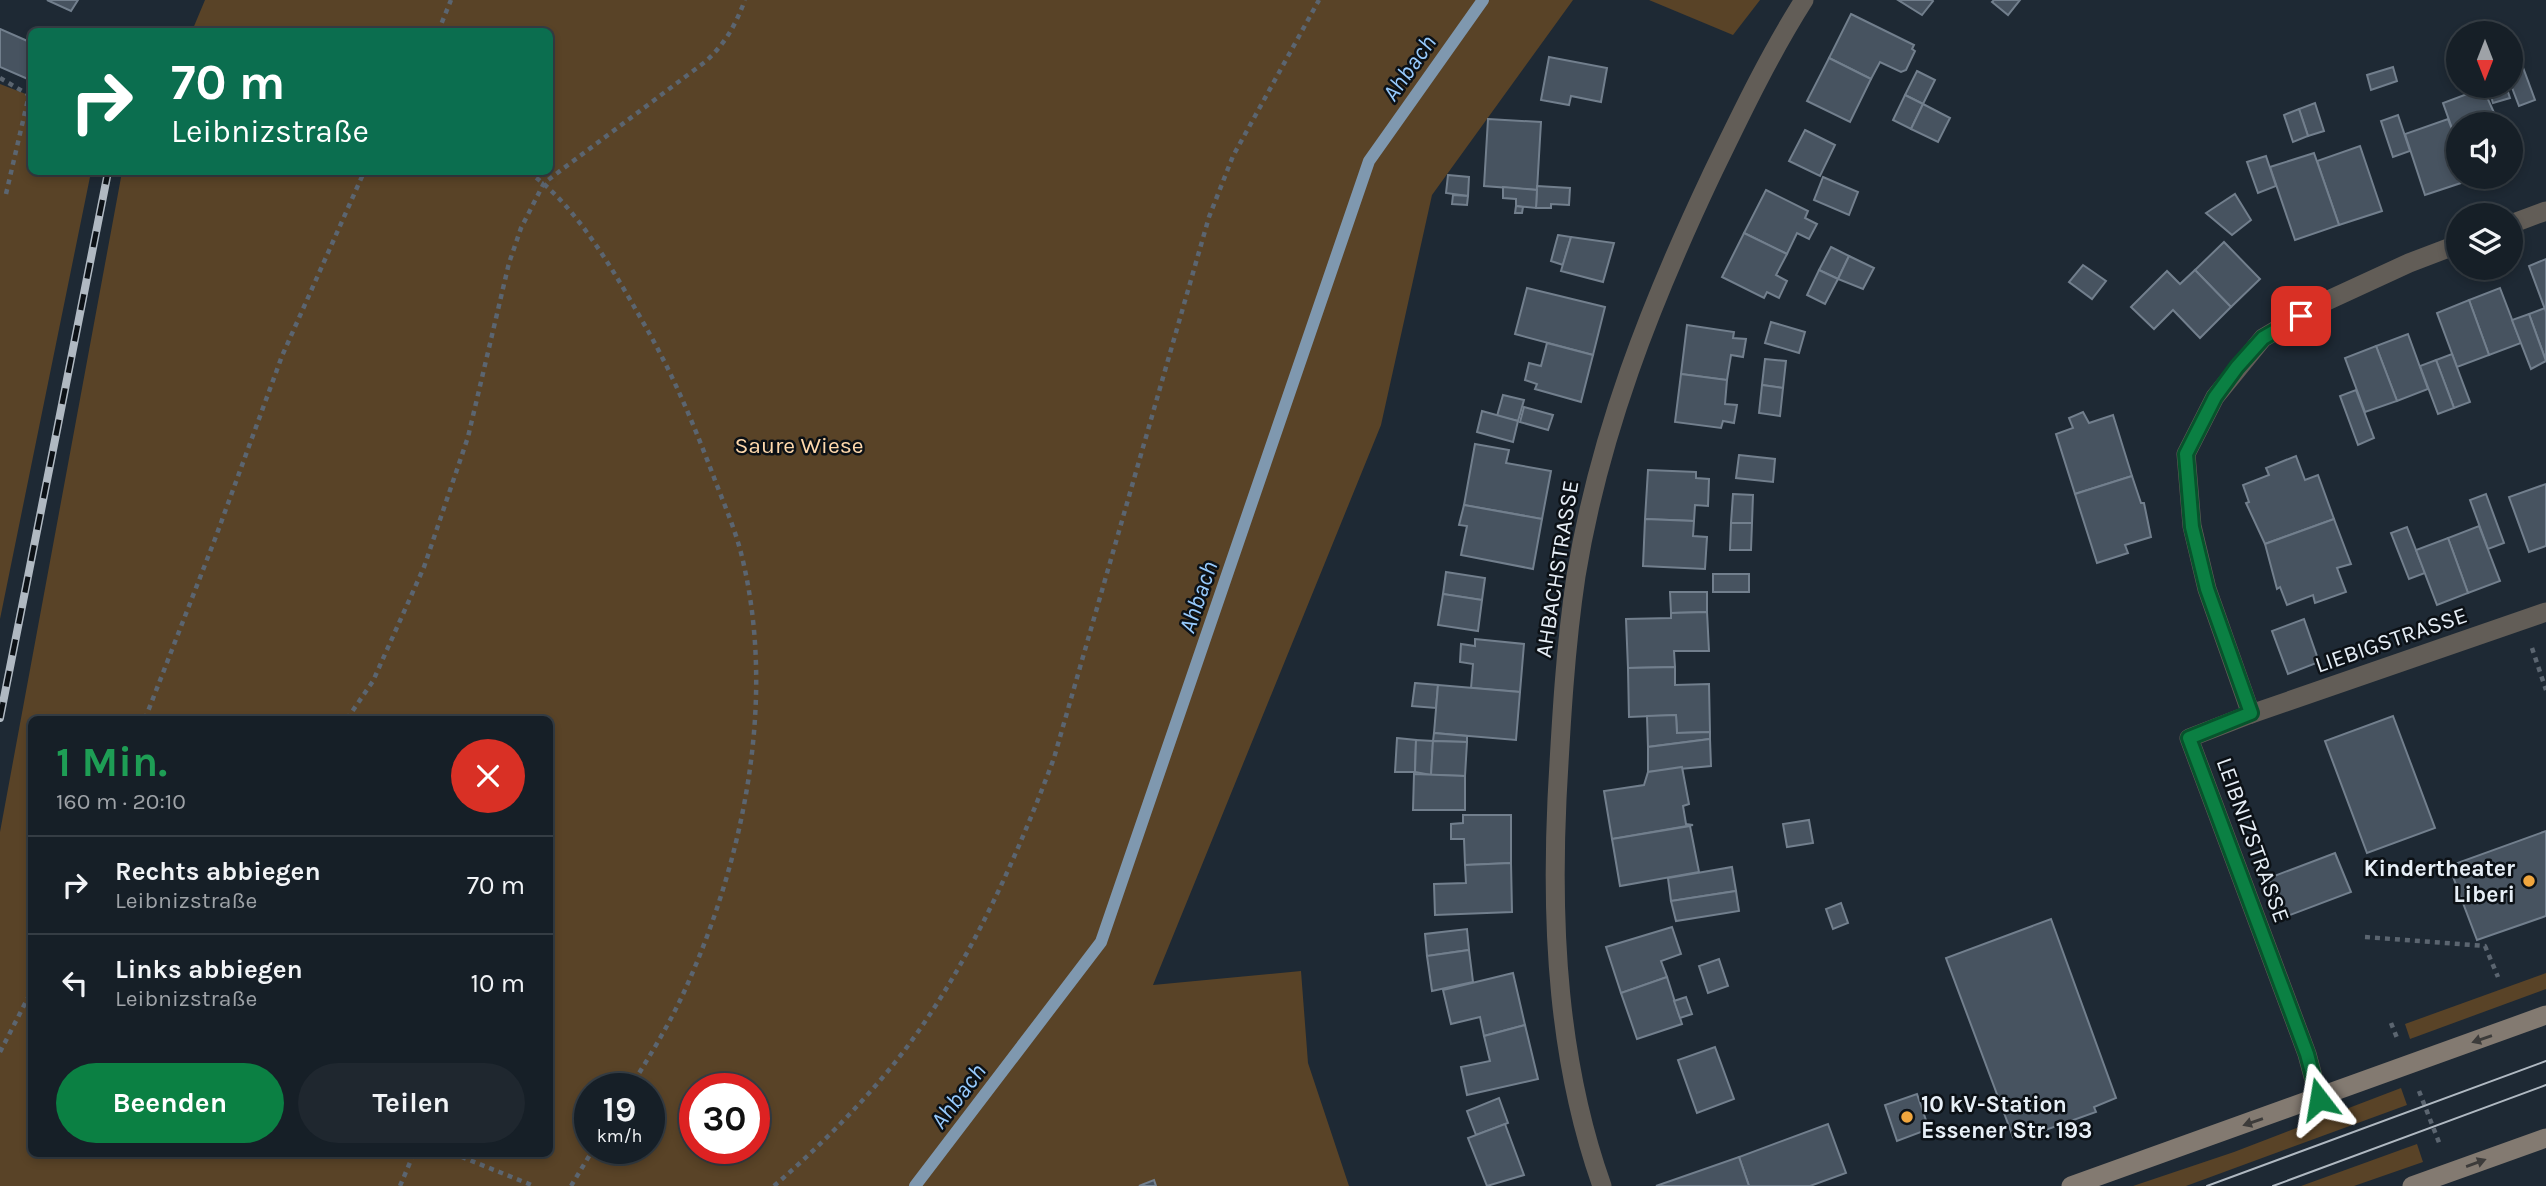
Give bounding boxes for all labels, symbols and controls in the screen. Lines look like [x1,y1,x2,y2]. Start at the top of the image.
north arrow [2446,21,2524,98]
map controls [2446,21,2523,280]
water label: Ahbach [1376,30,1442,106]
text: 70 m [171,54,285,111]
icon: right [56,56,147,147]
button: sound [2446,112,2523,189]
text: Leibnizstraße [171,113,369,150]
button: layers [2446,203,2523,280]
pin [2271,286,2331,346]
icon: arrive [2282,297,2320,335]
park label: Saure Wiese [734,432,864,459]
street label: AHBACHSTRASSE [1530,478,1584,660]
water label: Ahbach [1173,557,1223,637]
street label: LIEBIGSTRASSE [2311,601,2471,679]
text: 1 Min. [56,737,167,787]
button: close [451,739,525,813]
street label: LEIBNIZSTRASSE [2211,754,2295,926]
text: 160 m · 20:10 [56,788,186,815]
place label: Kindertheater Liberi [2363,855,2515,908]
text: Rechts abbiegen [115,856,321,887]
icon: right [56,866,94,904]
text: 70 m [467,870,525,901]
marker: Kindertheater Liberi [2521,873,2537,889]
text: Leibnizstraße [115,887,257,914]
text: Links abbiegen [115,954,303,985]
icon: left [56,964,94,1002]
text: 10 m [470,968,525,999]
text: Leibnizstraße [115,985,257,1012]
one-way arrow [2471,1034,2492,1045]
water label: Ahbach [924,1058,992,1134]
position arrow [2282,1062,2356,1136]
button: Beenden [56,1063,284,1143]
button: Teilen [298,1063,525,1143]
speed limit sign: 30 [679,1073,770,1164]
text: 19 [603,1089,636,1130]
place label: 10 kV-Station Essener Str. 193 [1921,1091,2092,1144]
marker: 10 kV-Station Essener Str. 193 [1899,1109,1915,1125]
one-way arrow [2243,1117,2264,1128]
text: km/h [597,1125,642,1147]
one-way arrow [2466,1157,2487,1168]

